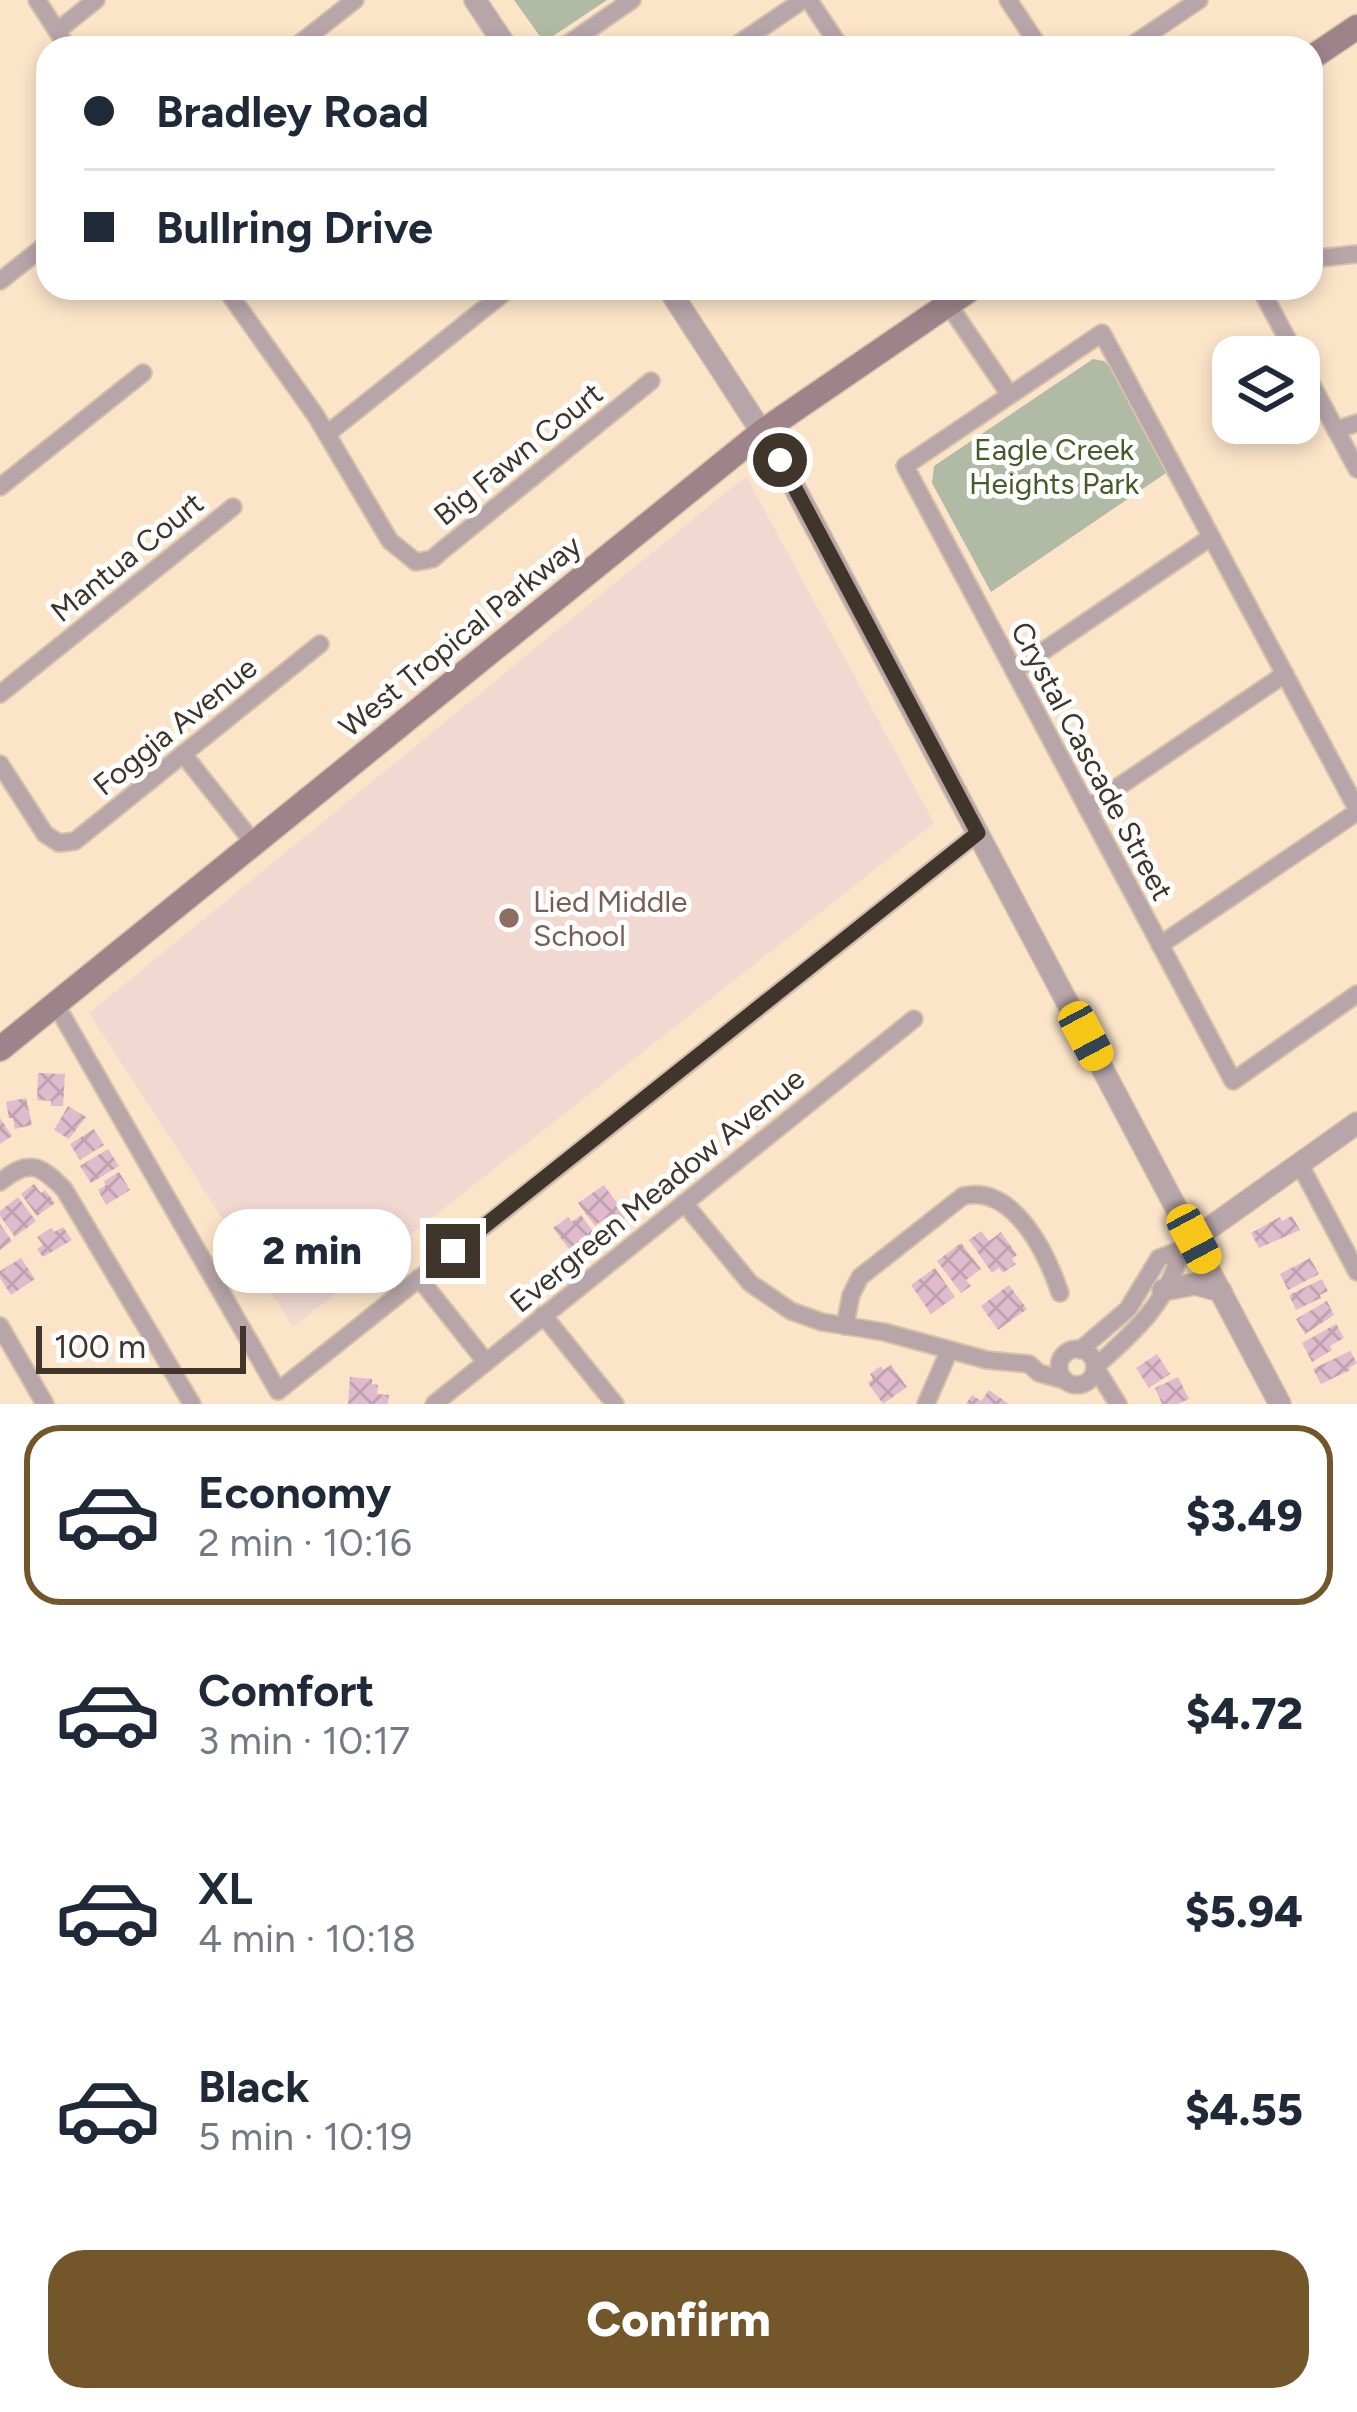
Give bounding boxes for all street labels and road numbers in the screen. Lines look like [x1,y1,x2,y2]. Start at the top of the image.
street label: Big Fawn Court [426,375,610,533]
street label: Mantua Court [43,484,211,630]
street label: West Tropical Parkway [332,527,589,745]
street label: Crystal Cascade Street [1003,615,1181,907]
street label: Foggia Avenue [86,649,264,803]
street label: Evergreen Meadow Avenue [502,1060,812,1320]

